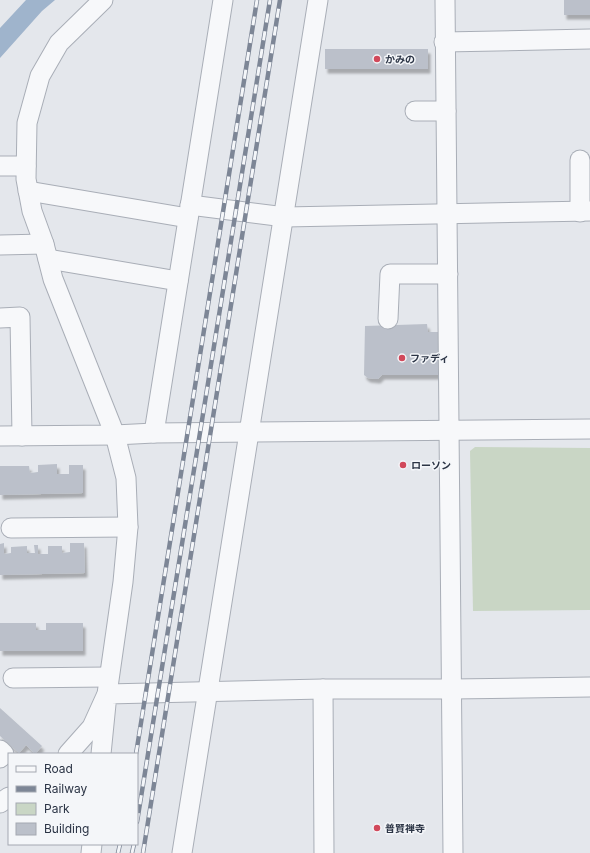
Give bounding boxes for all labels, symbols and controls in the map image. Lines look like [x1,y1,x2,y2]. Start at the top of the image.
place label: かみの [385,53,415,65]
marker: かみの [372,54,382,64]
place label: ファディ [410,352,449,364]
marker: ファディ [397,353,407,363]
place label: ローソン [411,459,451,471]
marker: ローソン [398,460,408,470]
legend [8,753,138,845]
text: Road [44,761,73,776]
text: Railway [44,781,88,796]
text: Park [44,801,70,816]
text: Building [44,821,89,836]
place label: 普賢禅寺 [385,822,425,834]
marker: 普賢禅寺 [372,823,382,833]

